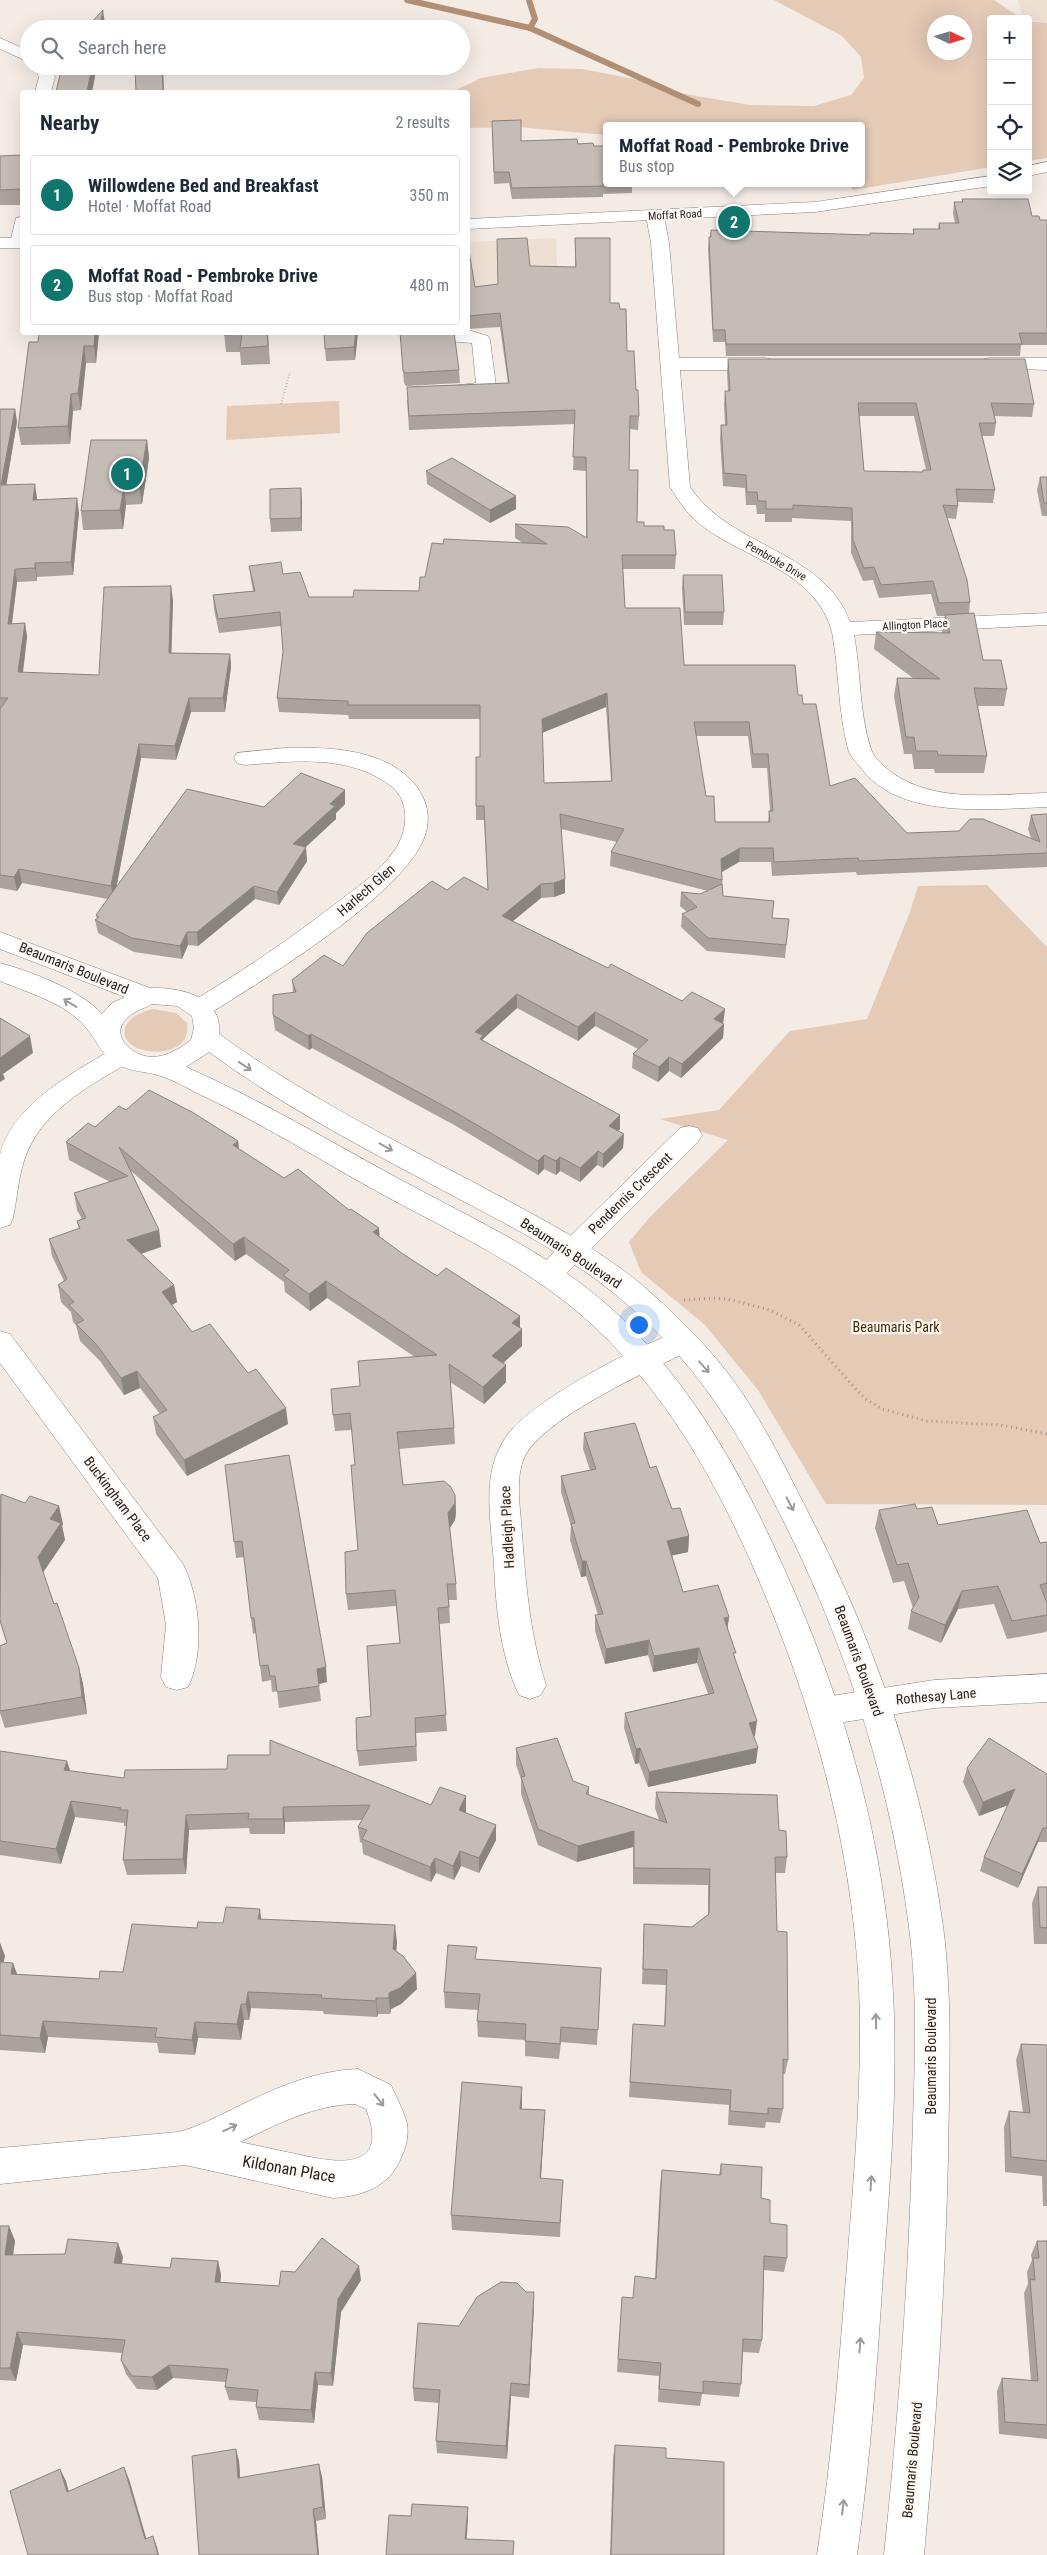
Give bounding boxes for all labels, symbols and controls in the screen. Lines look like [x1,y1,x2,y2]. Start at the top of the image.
north arrow [927,15,972,60]
map controls [987,15,1032,195]
button: + [987,15,1032,60]
search box [20,20,470,75]
icon: search [38,34,66,62]
text: Search here [78,36,166,59]
button: − [987,60,1032,105]
button: locate [987,105,1032,150]
text: Nearby [40,111,99,135]
text: 2 results [395,113,450,132]
popup [603,122,865,187]
text: Moffat Road - Pembroke Drive [619,134,849,157]
button: layers [987,150,1032,195]
text: Bus stop [619,157,674,176]
text: Willowdene Bed and Breakfast [88,174,319,197]
text: 1 [53,186,61,205]
text: 350 m [410,186,449,205]
text: Hotel · Moffat Road [88,197,212,216]
pin: 2 [718,203,750,241]
street label: Moffat Road [648,207,702,223]
text: Moffat Road - Pembroke Drive [88,264,318,287]
text: 2 [53,276,61,295]
text: 480 m [410,276,449,295]
text: Bus stop · Moffat Road [88,287,233,306]
pin: 1 [111,455,143,493]
street label: Pembroke Drive [743,538,809,584]
street label: Allington Place [882,617,948,633]
street label: Harlech Glen [334,861,398,919]
street label: Beaumaris Boulevard [17,939,131,997]
one-way arrow [64,998,78,1008]
one-way arrow [238,1061,252,1071]
one-way arrow [378,1142,393,1152]
street label: Pendennis Crescent [585,1149,675,1237]
street label: Beaumaris Boulevard [518,1214,624,1292]
your location [626,1312,652,1338]
park label: Beaumaris Park [853,1319,940,1335]
one-way arrow [698,1360,710,1373]
street label: Buckingham Place [81,1453,155,1545]
street label: Hadleigh Place [497,1485,517,1569]
one-way arrow [786,1496,795,1511]
street label: Beaumaris Boulevard [832,1603,886,1719]
street label: Rothesay Lane [895,1684,977,1707]
street label: Beaumaris Boulevard [923,1998,939,2114]
one-way arrow [871,2013,881,2029]
one-way arrow [373,2094,384,2107]
one-way arrow [222,2122,237,2132]
street label: Kildonan Place [241,2151,337,2187]
one-way arrow [866,2175,875,2191]
one-way arrow [855,2337,864,2353]
street label: Beaumaris Boulevard [899,2401,925,2519]
one-way arrow [839,2499,849,2515]

